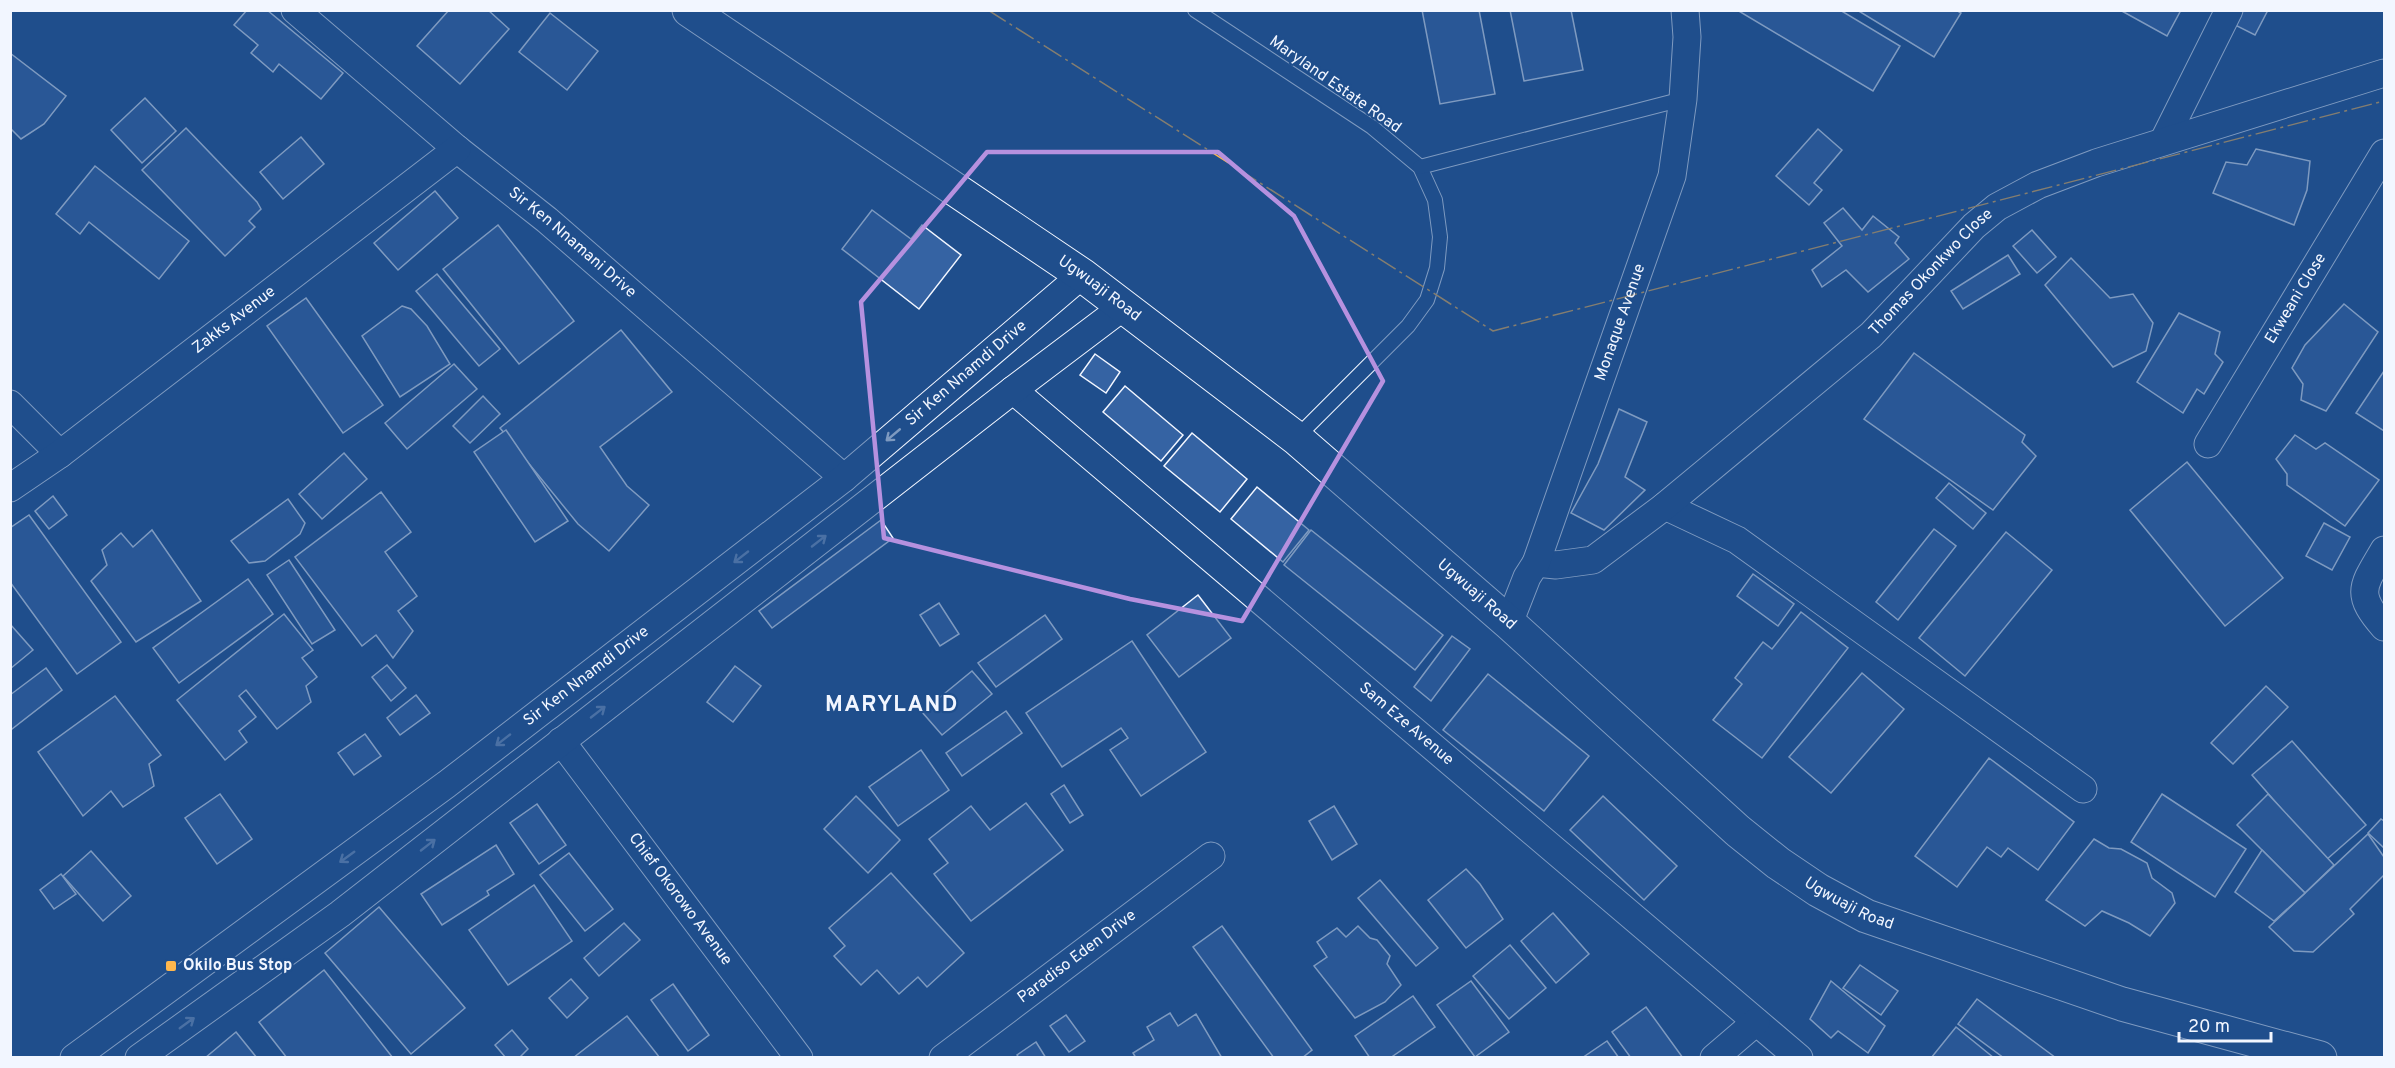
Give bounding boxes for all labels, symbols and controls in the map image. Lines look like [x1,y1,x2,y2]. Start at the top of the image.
street label: Maryland Estate Road [1265,32,1405,138]
street label: Sir Ken Nnamani Drive [504,183,640,303]
street label: Thomas Okonkwo Close [1865,204,1997,341]
street label: Ekweani Close [2261,250,2331,348]
street label: Ugwuaji Road [1054,251,1145,326]
street label: Monaque Avenue [1591,261,1650,384]
street label: Zakks Avenue [188,282,280,359]
street label: Sir Ken Nnamdi Drive [902,316,1031,431]
one-way arrow [885,429,901,442]
one-way arrow [810,534,826,547]
one-way arrow [733,550,749,563]
street label: Ugwuaji Road [1433,555,1520,635]
street label: Sir Ken Nnamdi Drive [520,622,653,731]
street label: Sam Eze Avenue [1355,678,1458,770]
district label: MARYLAND [825,692,959,719]
one-way arrow [590,706,606,719]
one-way arrow [496,734,512,746]
street label: Chief Okorowo Avenue [624,829,736,970]
one-way arrow [420,838,436,851]
one-way arrow [340,851,356,863]
street label: Ugwuaji Road [1800,873,1896,935]
street label: Paradiso Eden Drive [1014,906,1141,1008]
place label: Okilo Bus Stop [183,956,292,976]
marker: Okilo Bus Stop [164,959,178,973]
scale bar [2179,1005,2270,1043]
text: 20 m [2188,1016,2230,1039]
one-way arrow [178,1017,194,1030]

